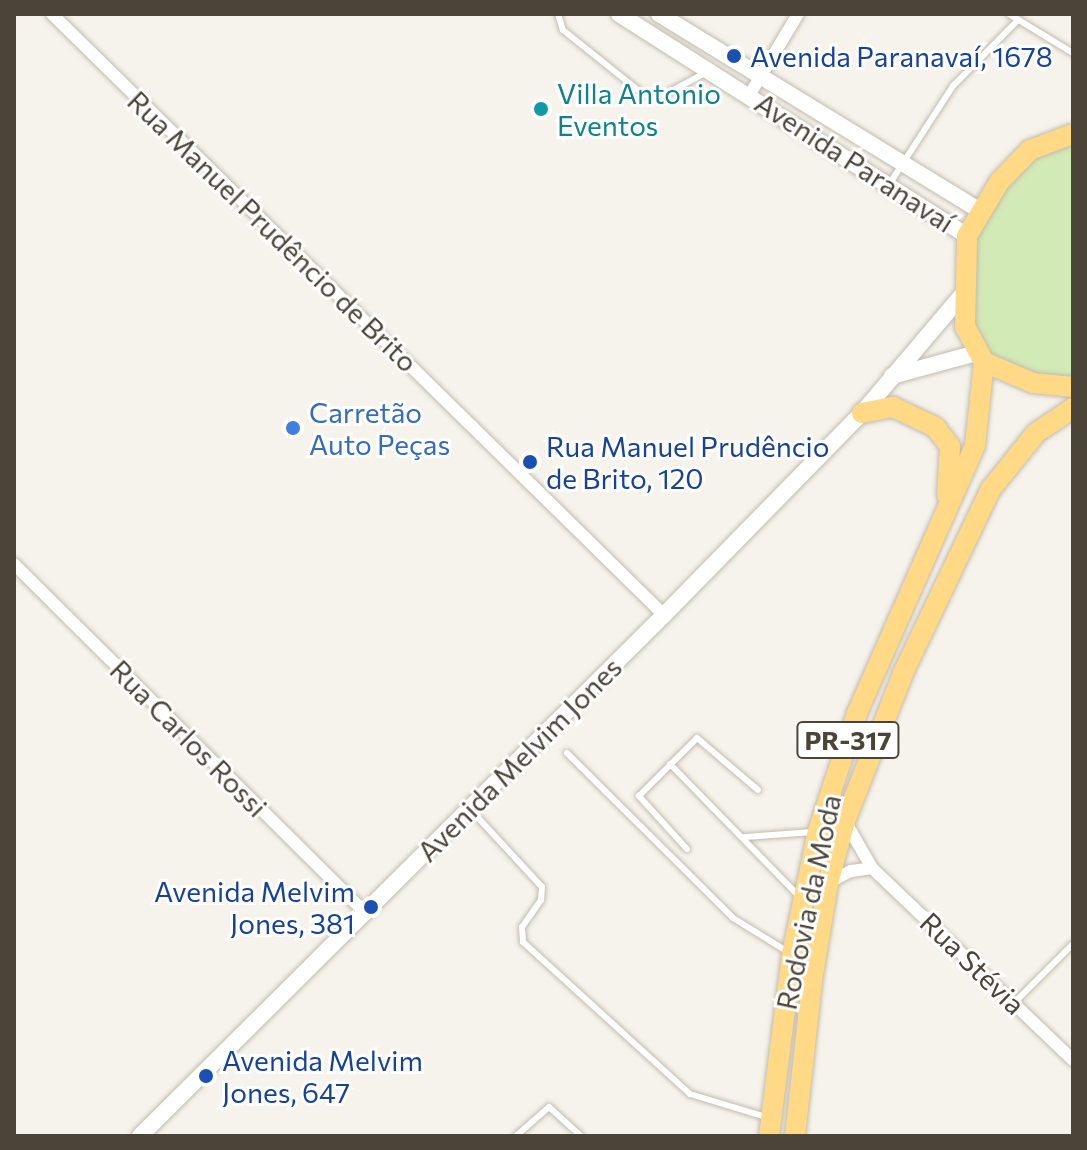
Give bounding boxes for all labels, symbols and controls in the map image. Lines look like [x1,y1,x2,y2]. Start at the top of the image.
place label: Avenida Paranavaí, 1678 [750,39,1053,73]
marker: Avenida Paranavaí, 1678 [725,47,743,65]
place label: Villa Antonio Eventos [557,76,721,142]
street label: Rua Manuel Prudêncio de Brito [121,84,425,378]
street label: Avenida Paranavaí [749,85,961,239]
marker: Villa Antonio Eventos [532,100,550,118]
place label: Carretão Auto Peças [309,395,450,461]
marker: Carretão Auto Peças [284,419,302,437]
place label: Rua Manuel Prudêncio de Brito, 120 [546,429,830,495]
marker: Rua Manuel Prudêncio de Brito, 120 [521,453,539,471]
street label: Avenida Melvim Jones [410,650,628,868]
street label: Rua Carlos Rossi [104,653,274,823]
road number: PR-317 [796,718,900,762]
street label: Rodovia da Moda [769,791,847,1013]
place label: Avenida Melvim Jones, 381 [154,874,355,940]
marker: Avenida Melvim Jones, 381 [362,898,380,916]
street label: Rua Stévia [914,905,1032,1021]
place label: Avenida Melvim Jones, 647 [222,1043,423,1109]
marker: Avenida Melvim Jones, 647 [197,1067,215,1085]

